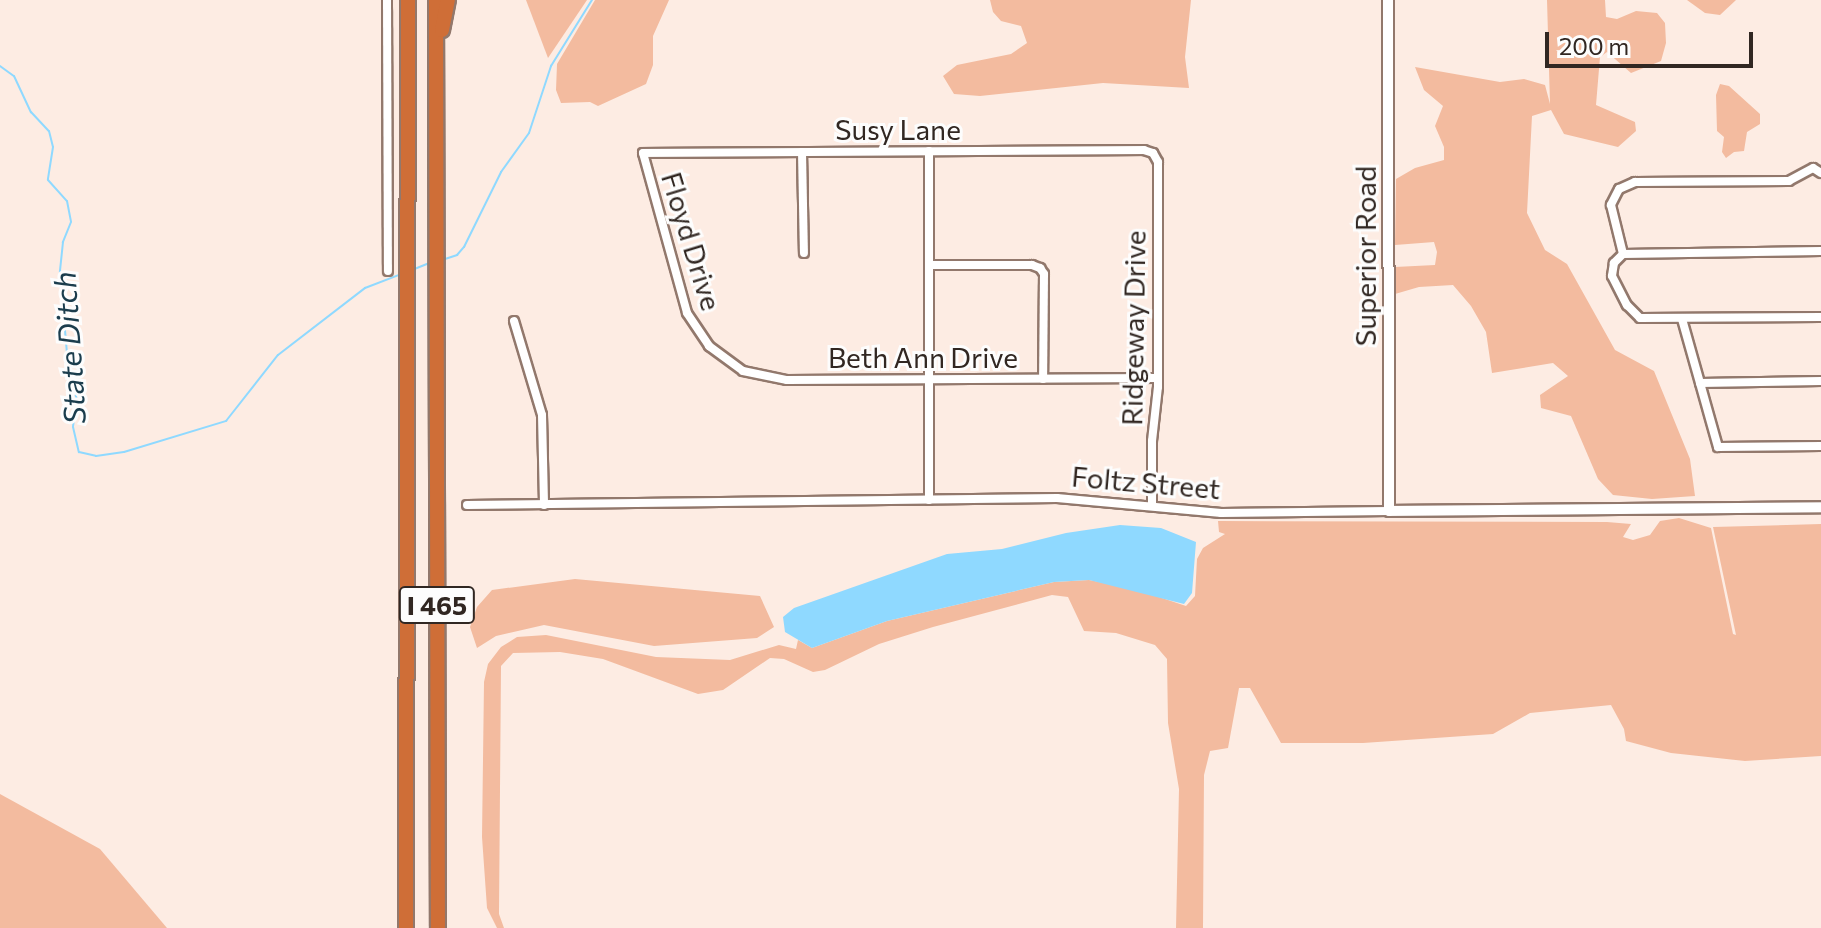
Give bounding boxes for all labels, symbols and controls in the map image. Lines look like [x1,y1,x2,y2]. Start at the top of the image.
scale bar [1549,16,1757,66]
text: 200 m [1559,31,1629,60]
street label: Susy Lane [835,112,961,146]
street label: Superior Road [1348,166,1382,346]
street label: Floyd Drive [655,168,729,314]
street label: Ridgeway Drive [1114,230,1152,426]
water label: State Ditch [46,271,92,425]
street label: Beth Ann Drive [828,340,1018,374]
street label: Foltz Street [1070,459,1222,505]
road number: I 465 [397,583,477,627]

